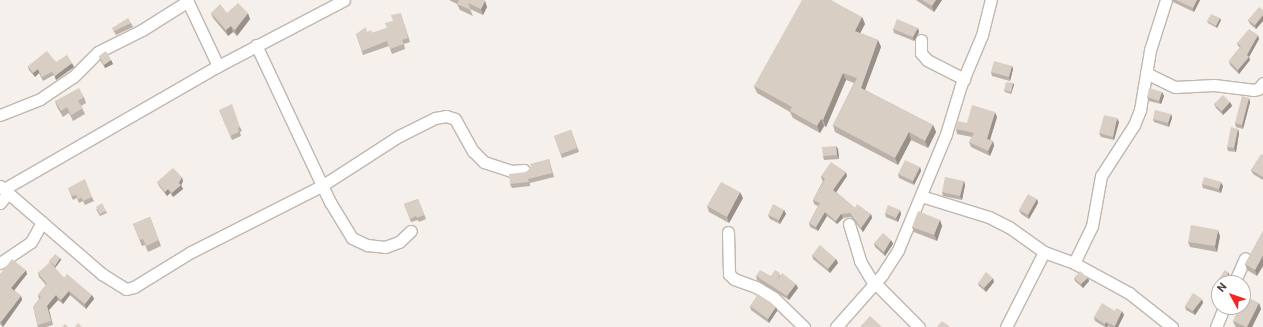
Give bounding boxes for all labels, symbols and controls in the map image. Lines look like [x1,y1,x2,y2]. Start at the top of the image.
north arrow [1211,275,1251,315]
text: N [1215,280,1230,295]

